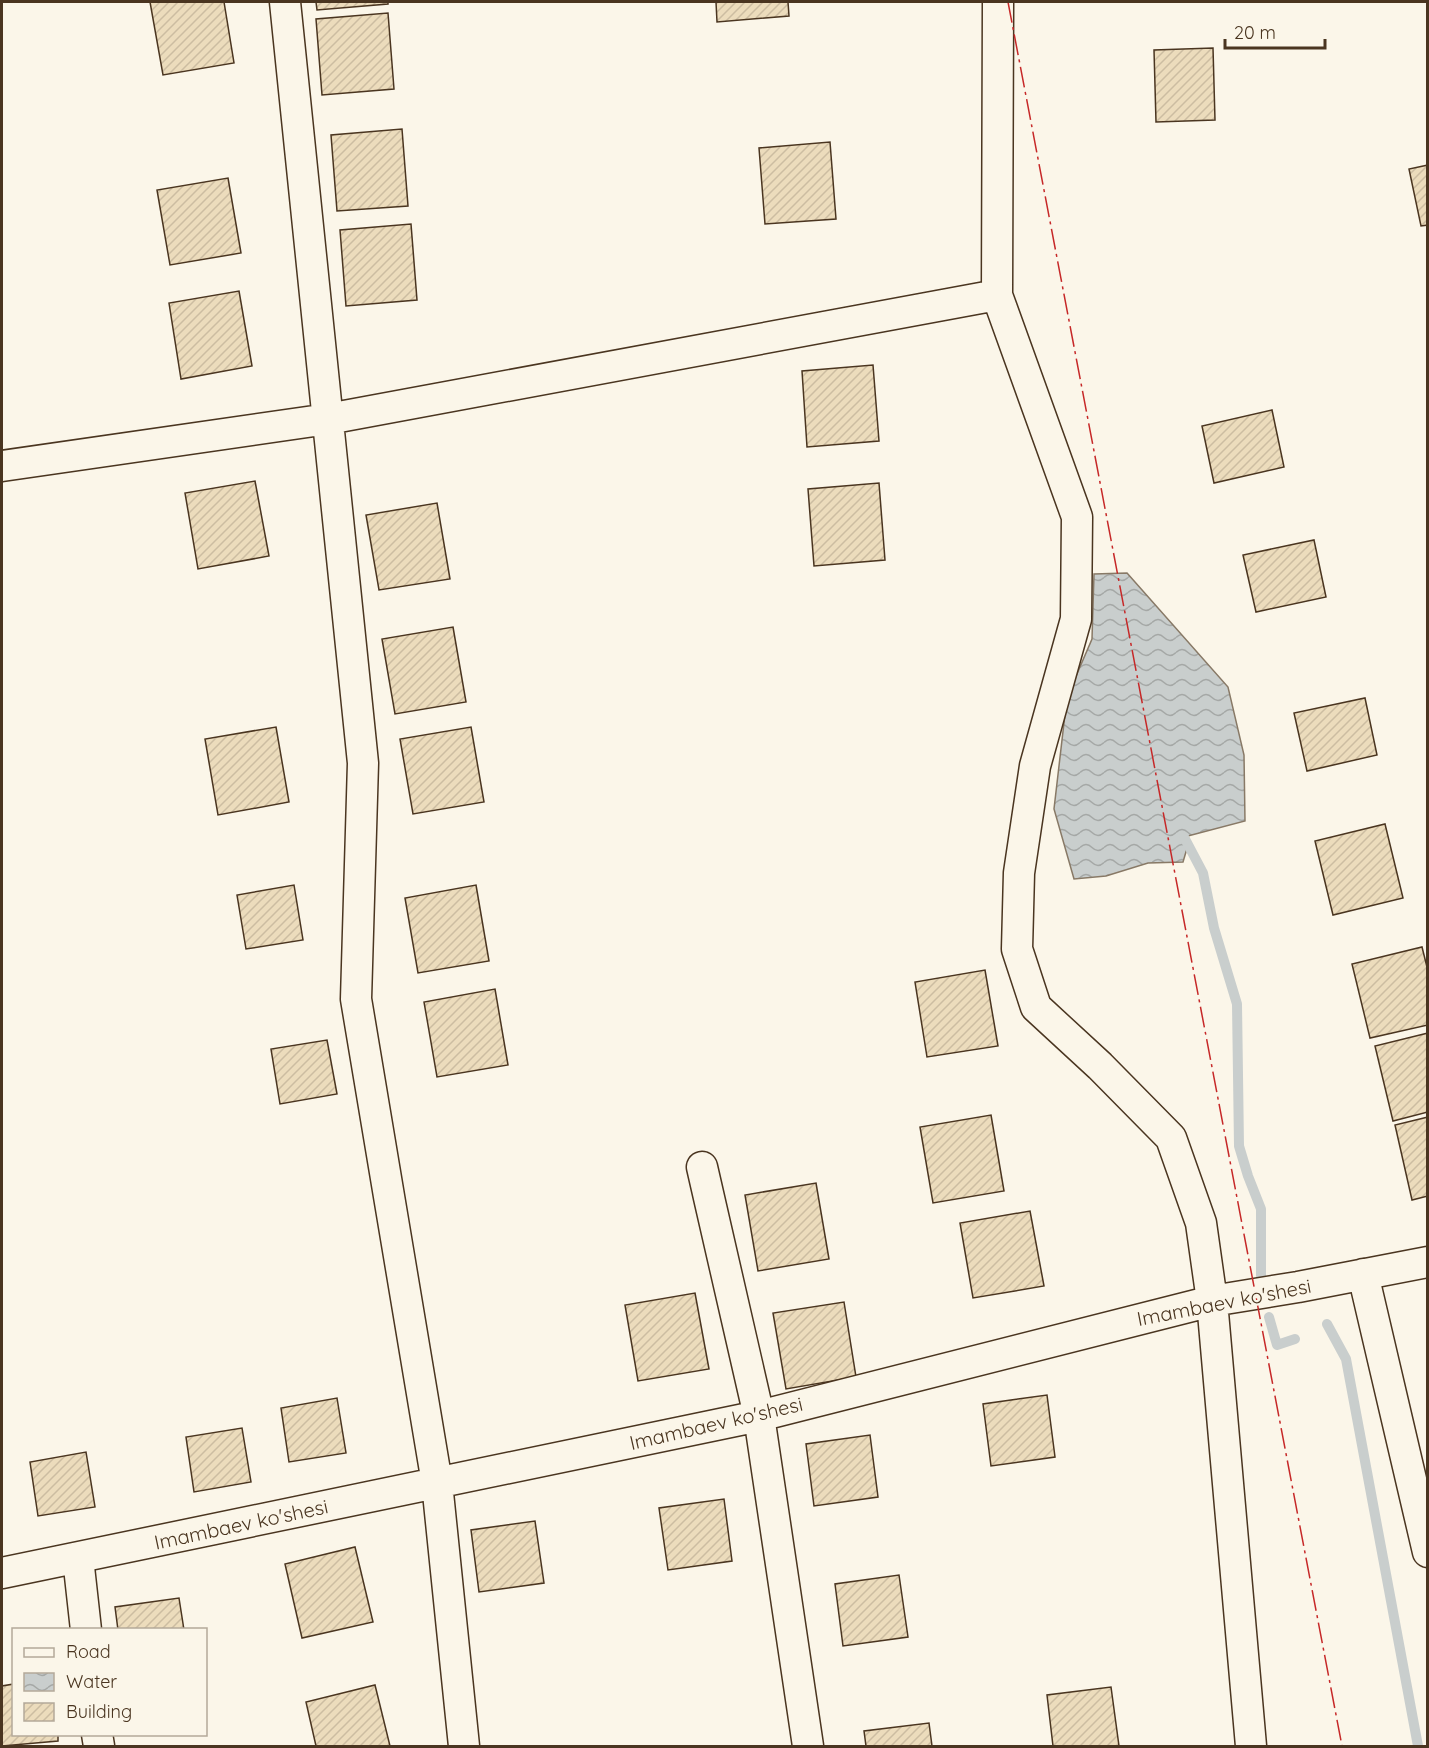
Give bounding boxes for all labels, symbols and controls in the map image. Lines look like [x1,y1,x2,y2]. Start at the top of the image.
scale bar [1225,12,1326,50]
text: 20 m [1234,21,1276,44]
street label: Imambaev ko'shesi [1135,1273,1313,1331]
street label: Imambaev ko'shesi [627,1391,805,1455]
street label: Imambaev ko'shesi [152,1493,330,1555]
legend [12,1628,207,1736]
text: Road [66,1640,111,1663]
text: Water [66,1670,117,1693]
text: Building [66,1700,132,1723]

